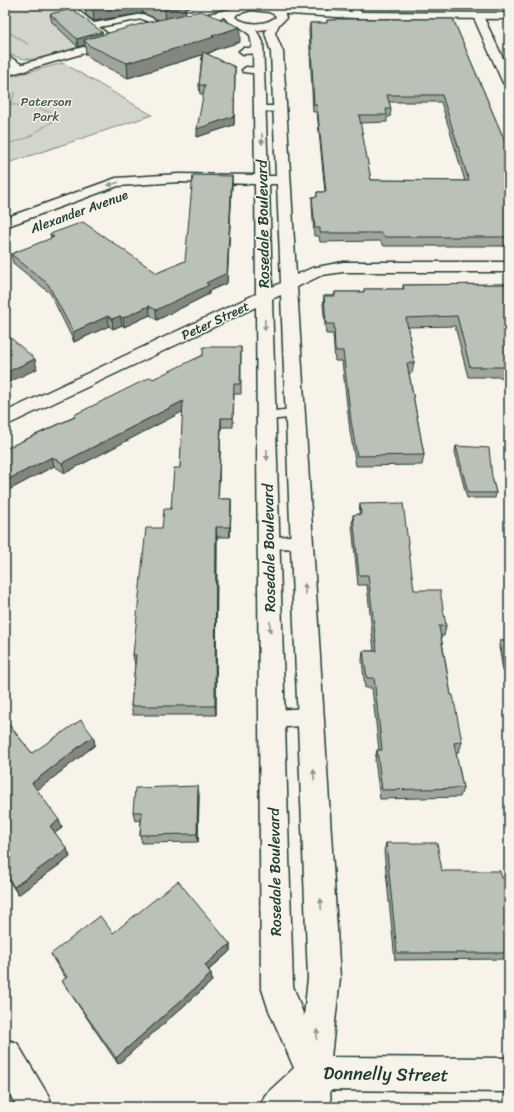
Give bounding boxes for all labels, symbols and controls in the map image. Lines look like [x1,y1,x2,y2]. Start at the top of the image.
park label: Paterson Park [21,90,71,128]
one-way arrow [259,133,265,146]
street label: Rosedale Boulevard [249,159,277,288]
one-way arrow [106,181,118,187]
street label: Alexander Avenue [26,183,131,240]
street label: Peter Street [177,294,253,346]
one-way arrow [262,319,268,332]
one-way arrow [264,449,271,461]
street label: Rosedale Boulevard [255,483,283,612]
one-way arrow [301,583,308,595]
one-way arrow [267,621,274,633]
one-way arrow [311,768,317,781]
street label: Rosedale Boulevard [261,807,289,936]
one-way arrow [317,898,324,910]
one-way arrow [314,1028,320,1040]
street label: Donnelly Street [323,1057,449,1091]

